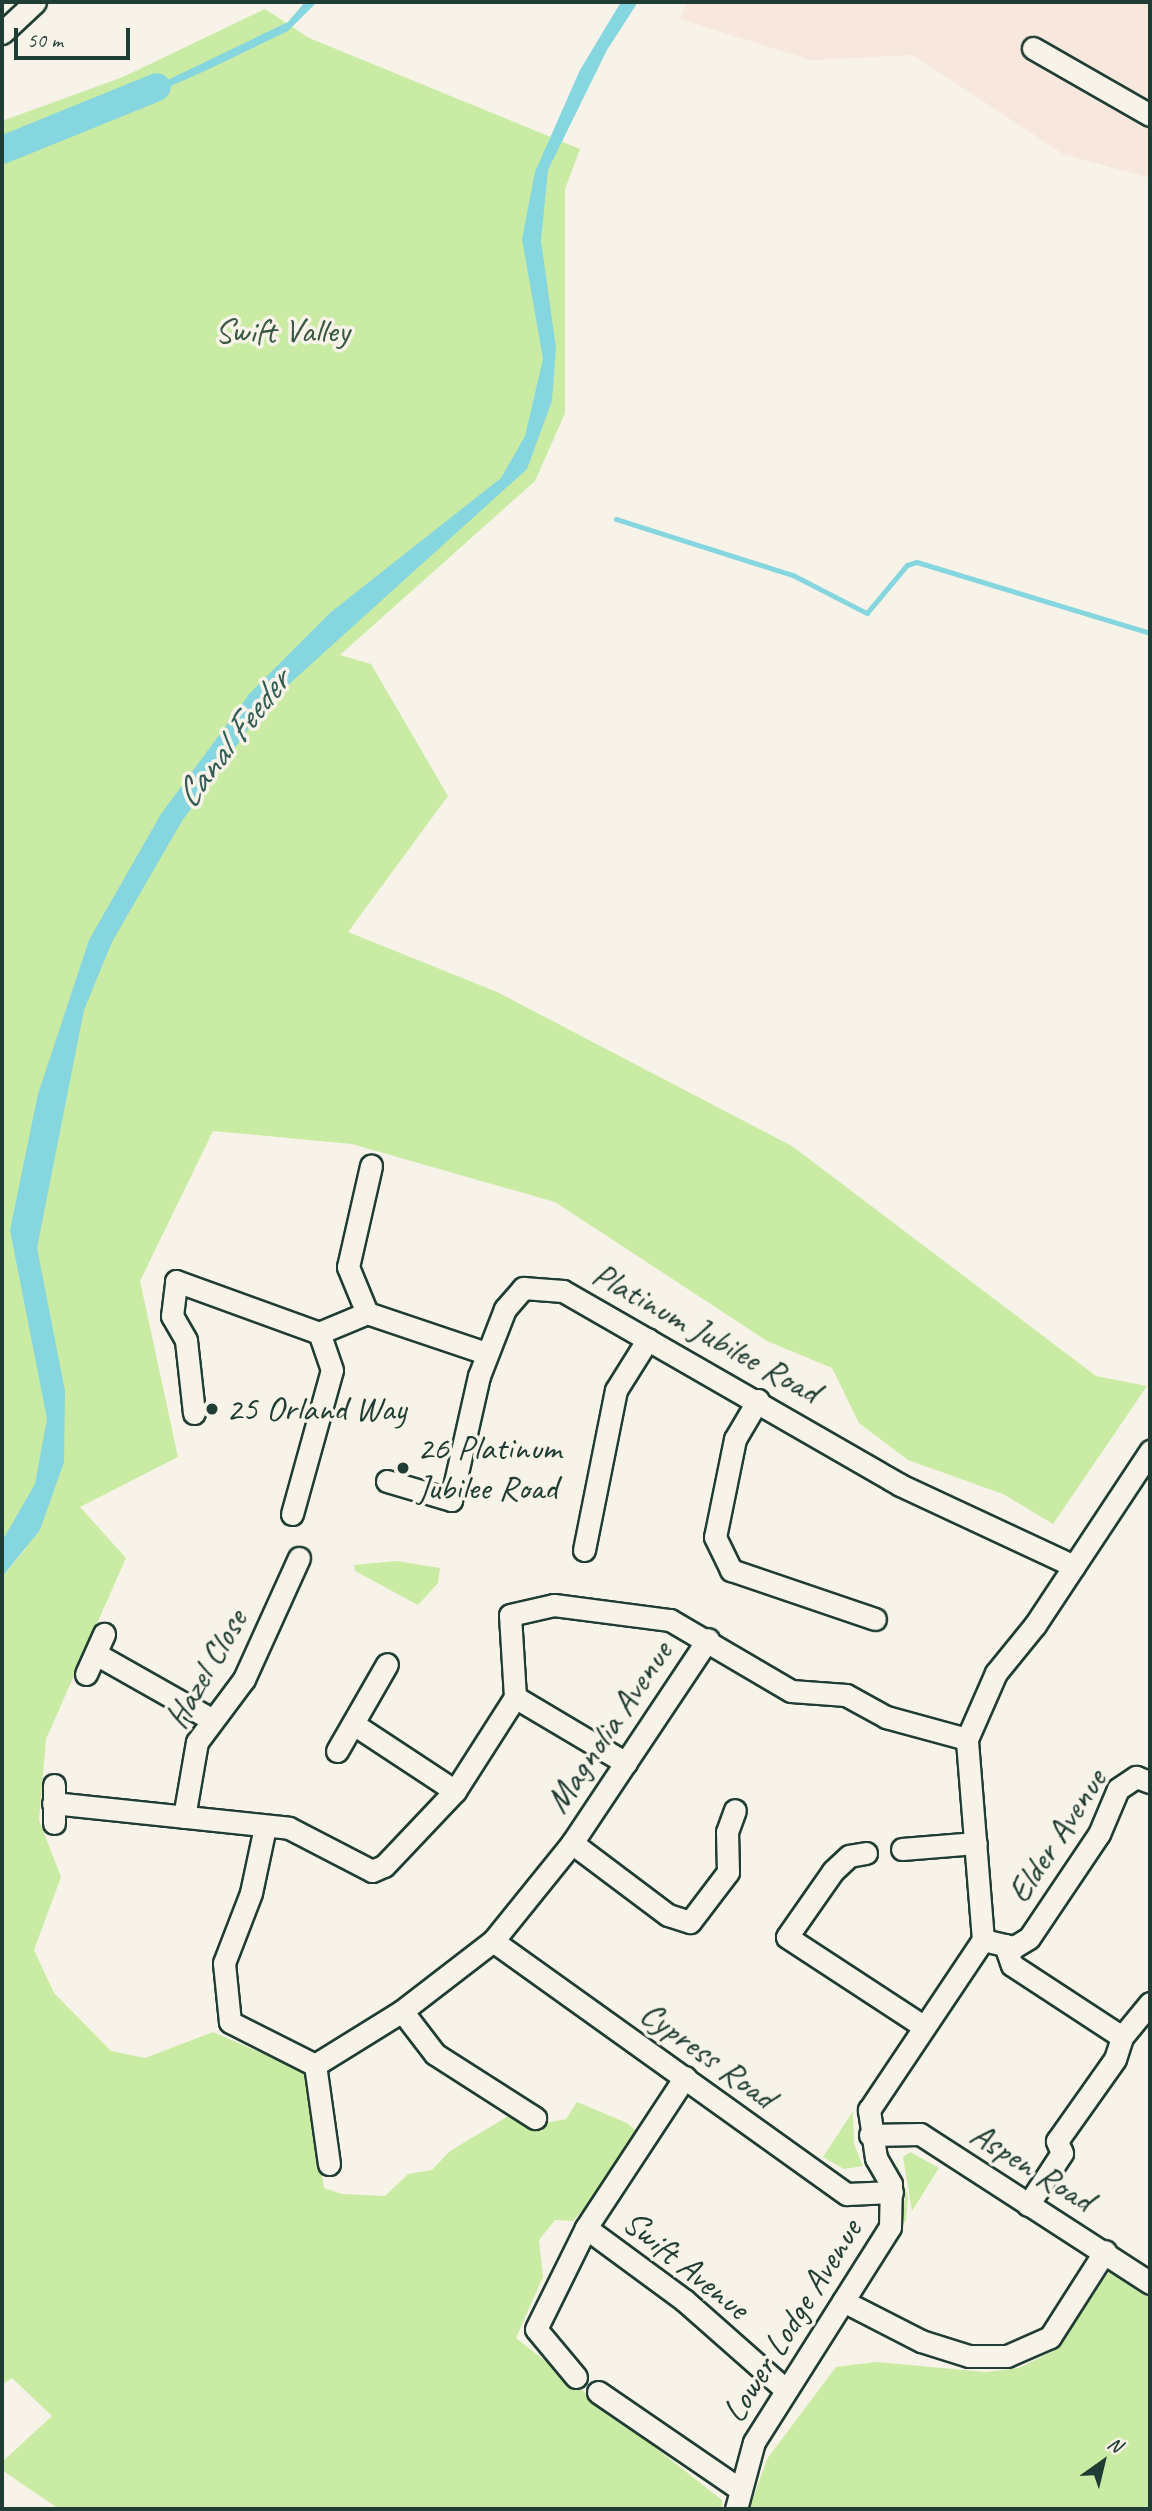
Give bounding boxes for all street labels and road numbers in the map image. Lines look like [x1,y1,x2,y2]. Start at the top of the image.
street label: Platinum Jubilee Road [585,1253,827,1413]
street label: Hazel Close [155,1602,257,1736]
street label: Magnolia Avenue [536,1633,682,1821]
street label: Elder Avenue [998,1761,1116,1911]
street label: Cypress Road [632,1992,784,2118]
street label: Aspen Road [963,2113,1101,2221]
street label: Swift Avenue [614,2201,758,2329]
street label: Lower Lodge Avenue [713,2212,871,2430]

